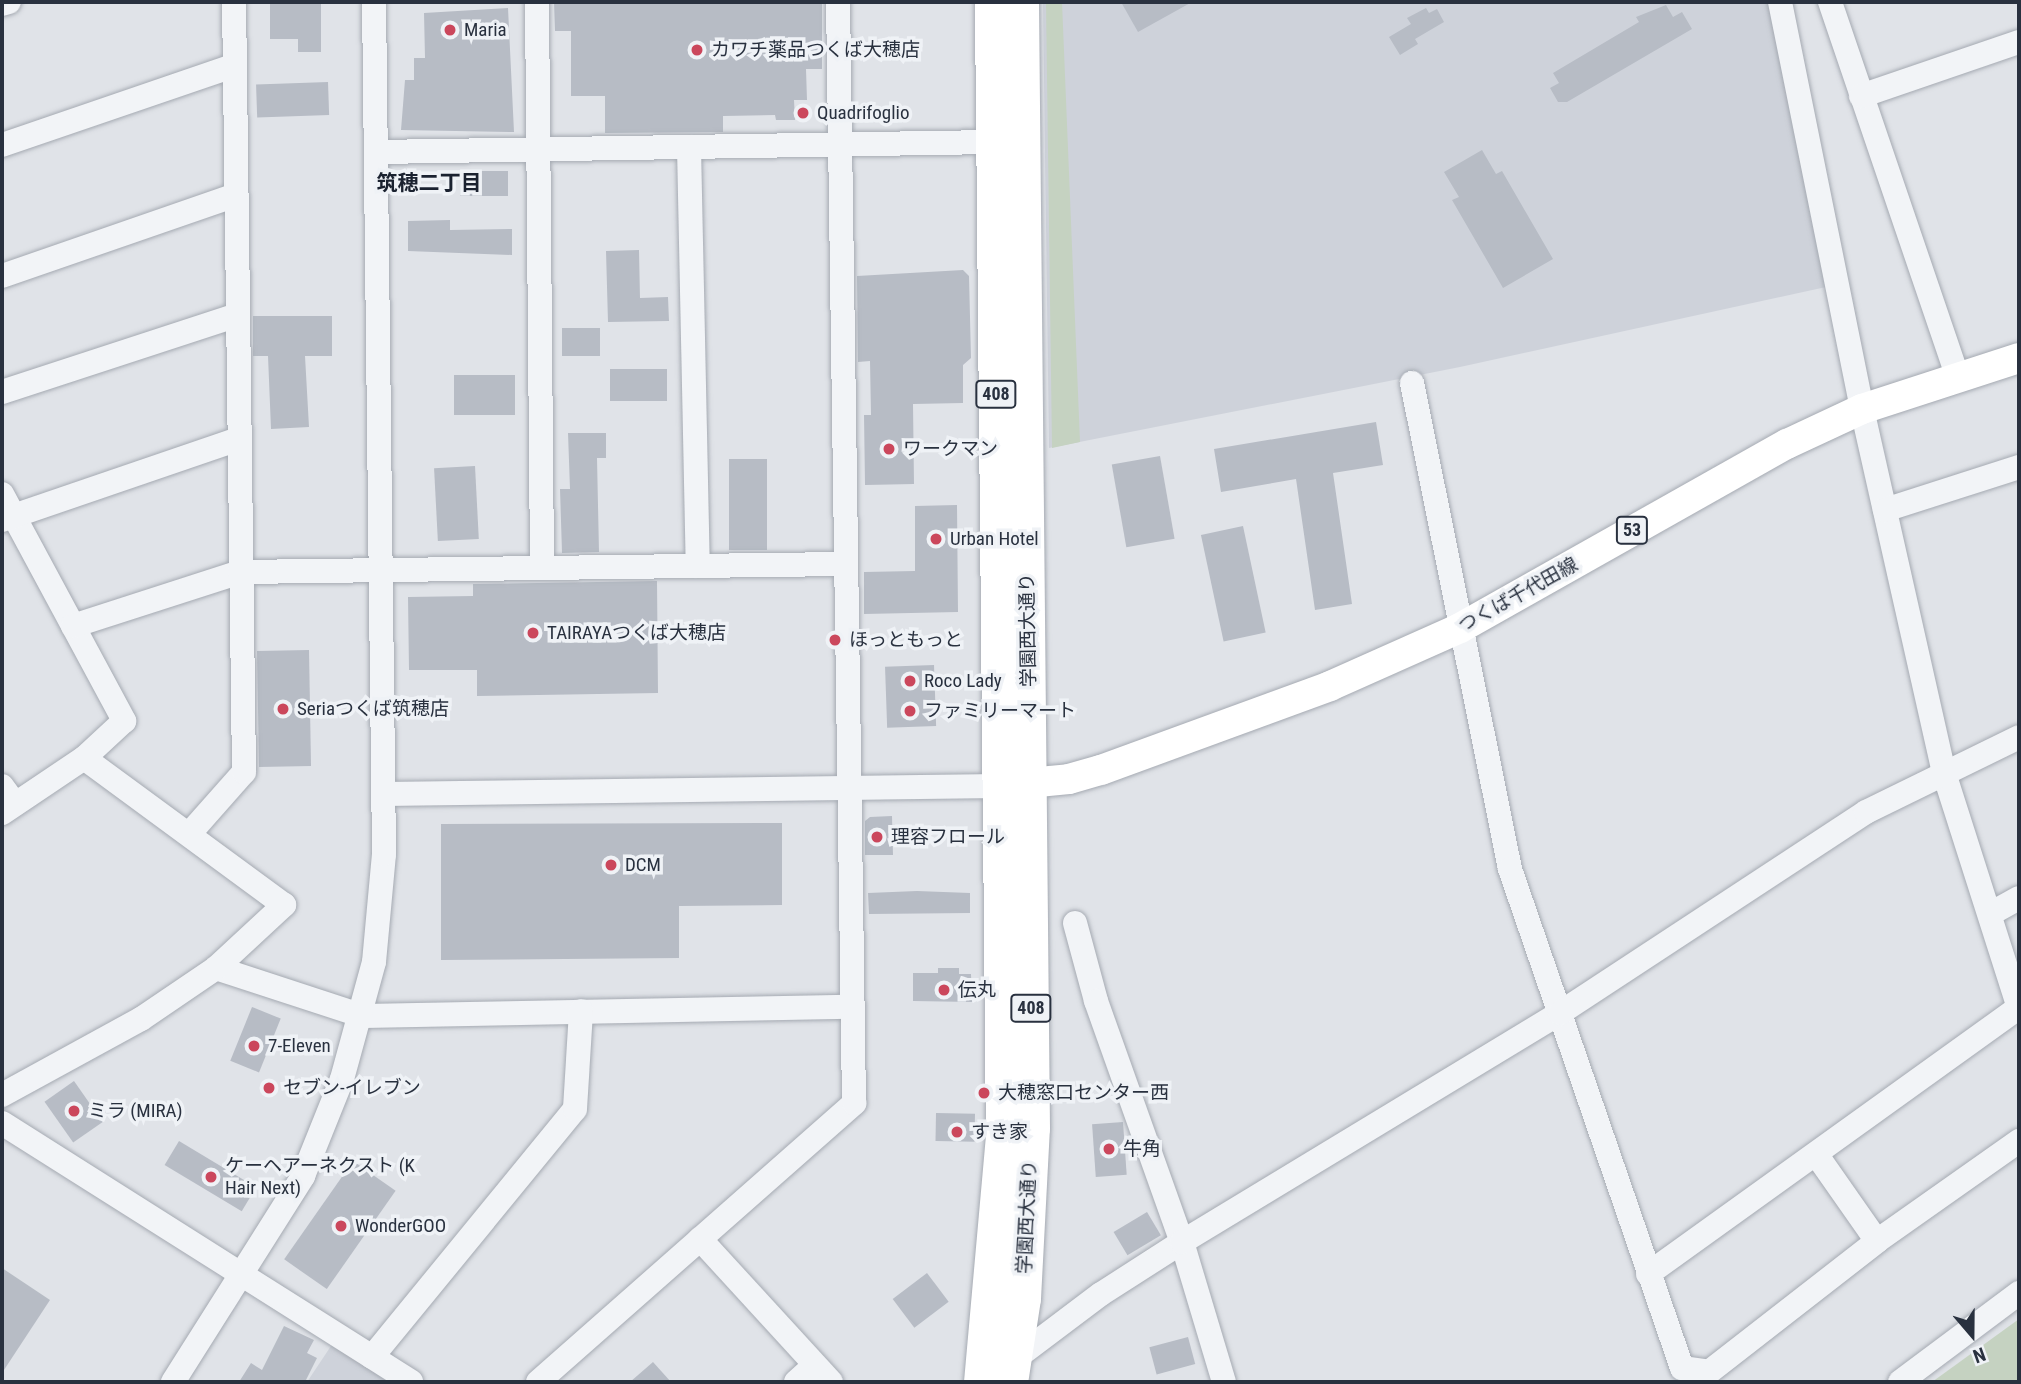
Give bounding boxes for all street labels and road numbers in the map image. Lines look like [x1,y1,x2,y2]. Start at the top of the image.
road number: 408 [975,380,1017,408]
road number: 53 [1614,516,1650,544]
street label: つくば千代田線 [1454,553,1582,637]
street label: 学園西大通り [1016,573,1040,687]
road number: 408 [1010,993,1052,1023]
street label: 学園西大通り [1013,1159,1041,1275]

